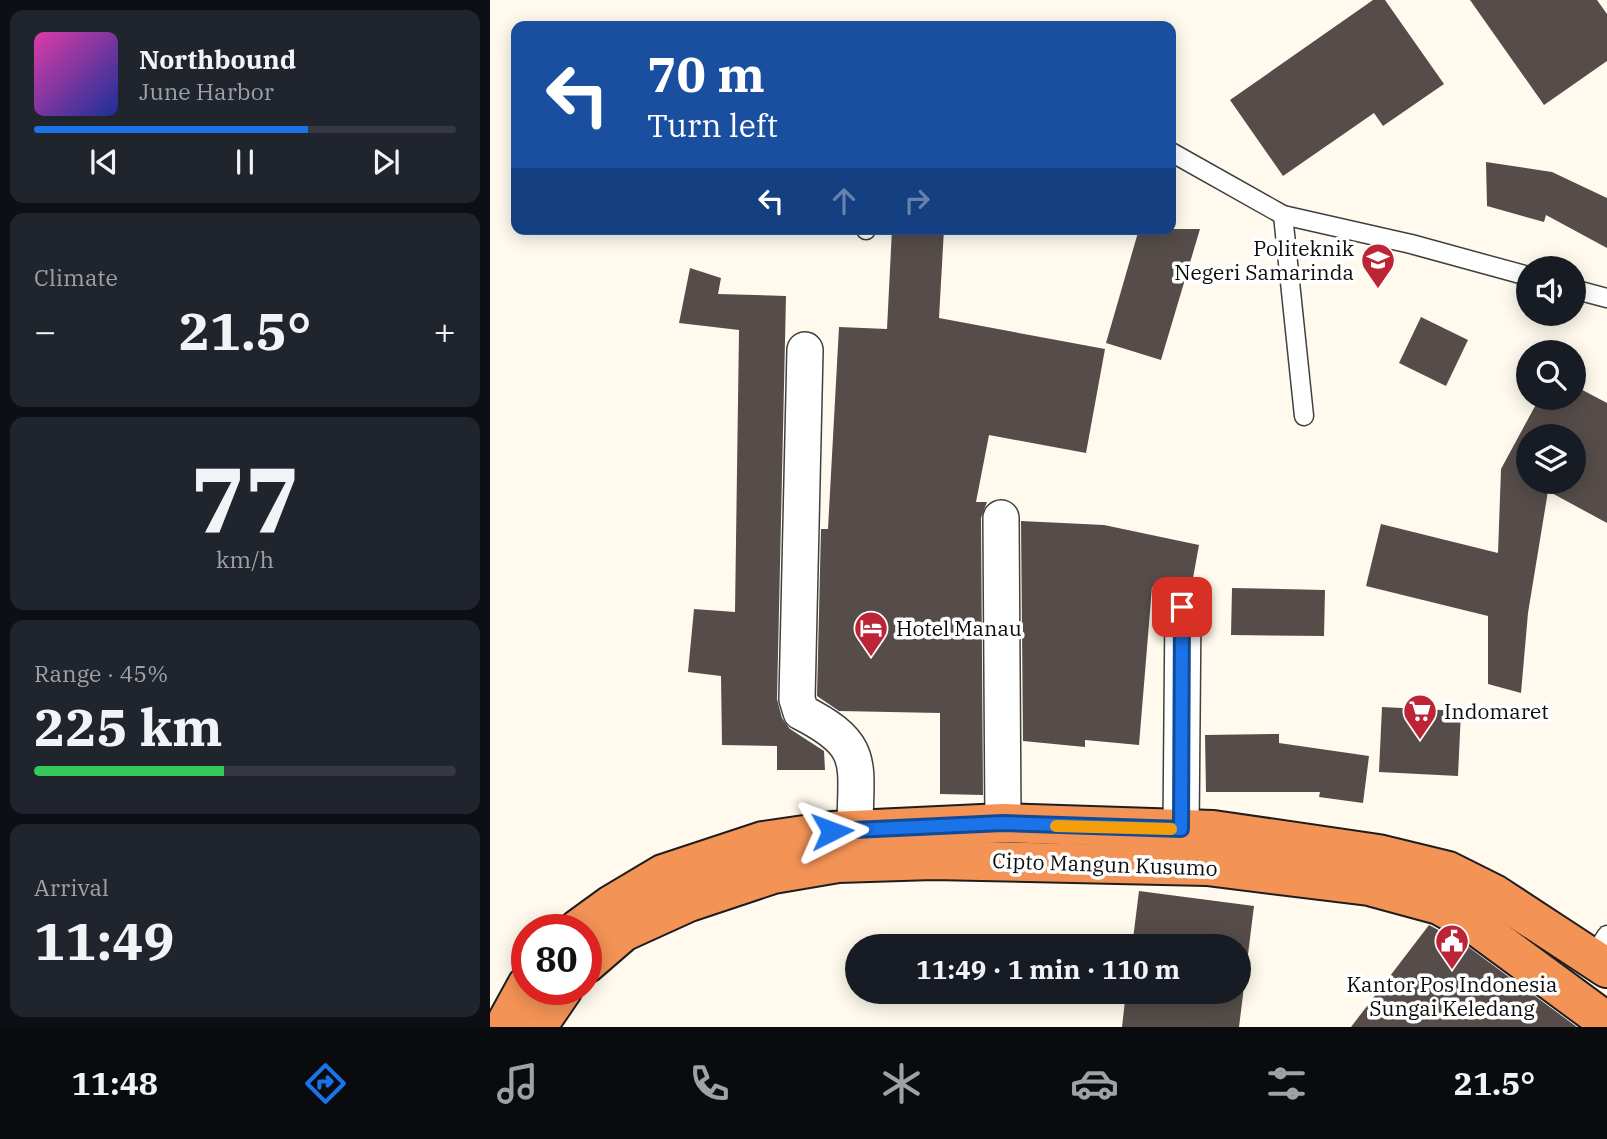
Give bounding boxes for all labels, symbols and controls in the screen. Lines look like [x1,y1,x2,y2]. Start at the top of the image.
text: Northbound [139,42,296,76]
text: 70 m [647,42,765,105]
icon: left [532,49,623,140]
text: June Harbor [139,76,274,106]
text: Turn left [647,104,778,146]
icon: previous [85,143,123,181]
icon: pause [226,143,264,181]
icon: next [367,143,405,181]
icon: left [752,182,790,220]
icon: ahead [825,182,863,220]
icon: right [898,182,936,220]
place label: Politeknik Negeri Samarinda [1174,234,1355,286]
school or university icon: Politeknik Negeri Samarinda [1359,241,1397,290]
map controls [1516,256,1586,494]
button: sound [1516,256,1586,326]
text: Climate [34,262,118,292]
text: 21.5° [179,297,311,364]
text: − [34,306,57,355]
text: + [433,306,456,355]
button: search [1516,340,1586,410]
button: layers [1516,424,1586,494]
text: 77 [190,439,300,557]
text: km/h [216,544,274,574]
pin [1152,577,1212,637]
icon: arrive [1163,588,1201,626]
hotel icon: Hotel Manau [852,609,890,658]
place label: Hotel Manau [896,614,1022,642]
text: Range · 45% [34,658,168,688]
supermarket icon: Indomaret [1401,692,1439,741]
text: 225 km [34,693,223,760]
place label: Indomaret [1444,697,1549,725]
position arrow [795,794,869,868]
street label: Cipto Mangun Kusumo [992,846,1218,882]
text: Arrival [34,872,109,902]
text: 11:49 [34,907,175,974]
speed limit sign: 80 [511,914,602,1005]
public building icon: Kantor Pos Indonesia Sungai Keledang [1433,922,1471,971]
text: 11:49 · 1 min · 110 m [916,952,1180,986]
place label: Kantor Pos Indonesia Sungai Keledang [1347,970,1557,1022]
icon: directions [301,1059,350,1108]
icon: music [493,1059,542,1108]
icon: phone [685,1059,734,1108]
icon: climate [877,1059,926,1108]
icon: car [1070,1059,1119,1108]
icon: filters [1262,1059,1311,1108]
text: 11:48 [72,1062,158,1104]
text: 21.5° [1454,1062,1535,1104]

